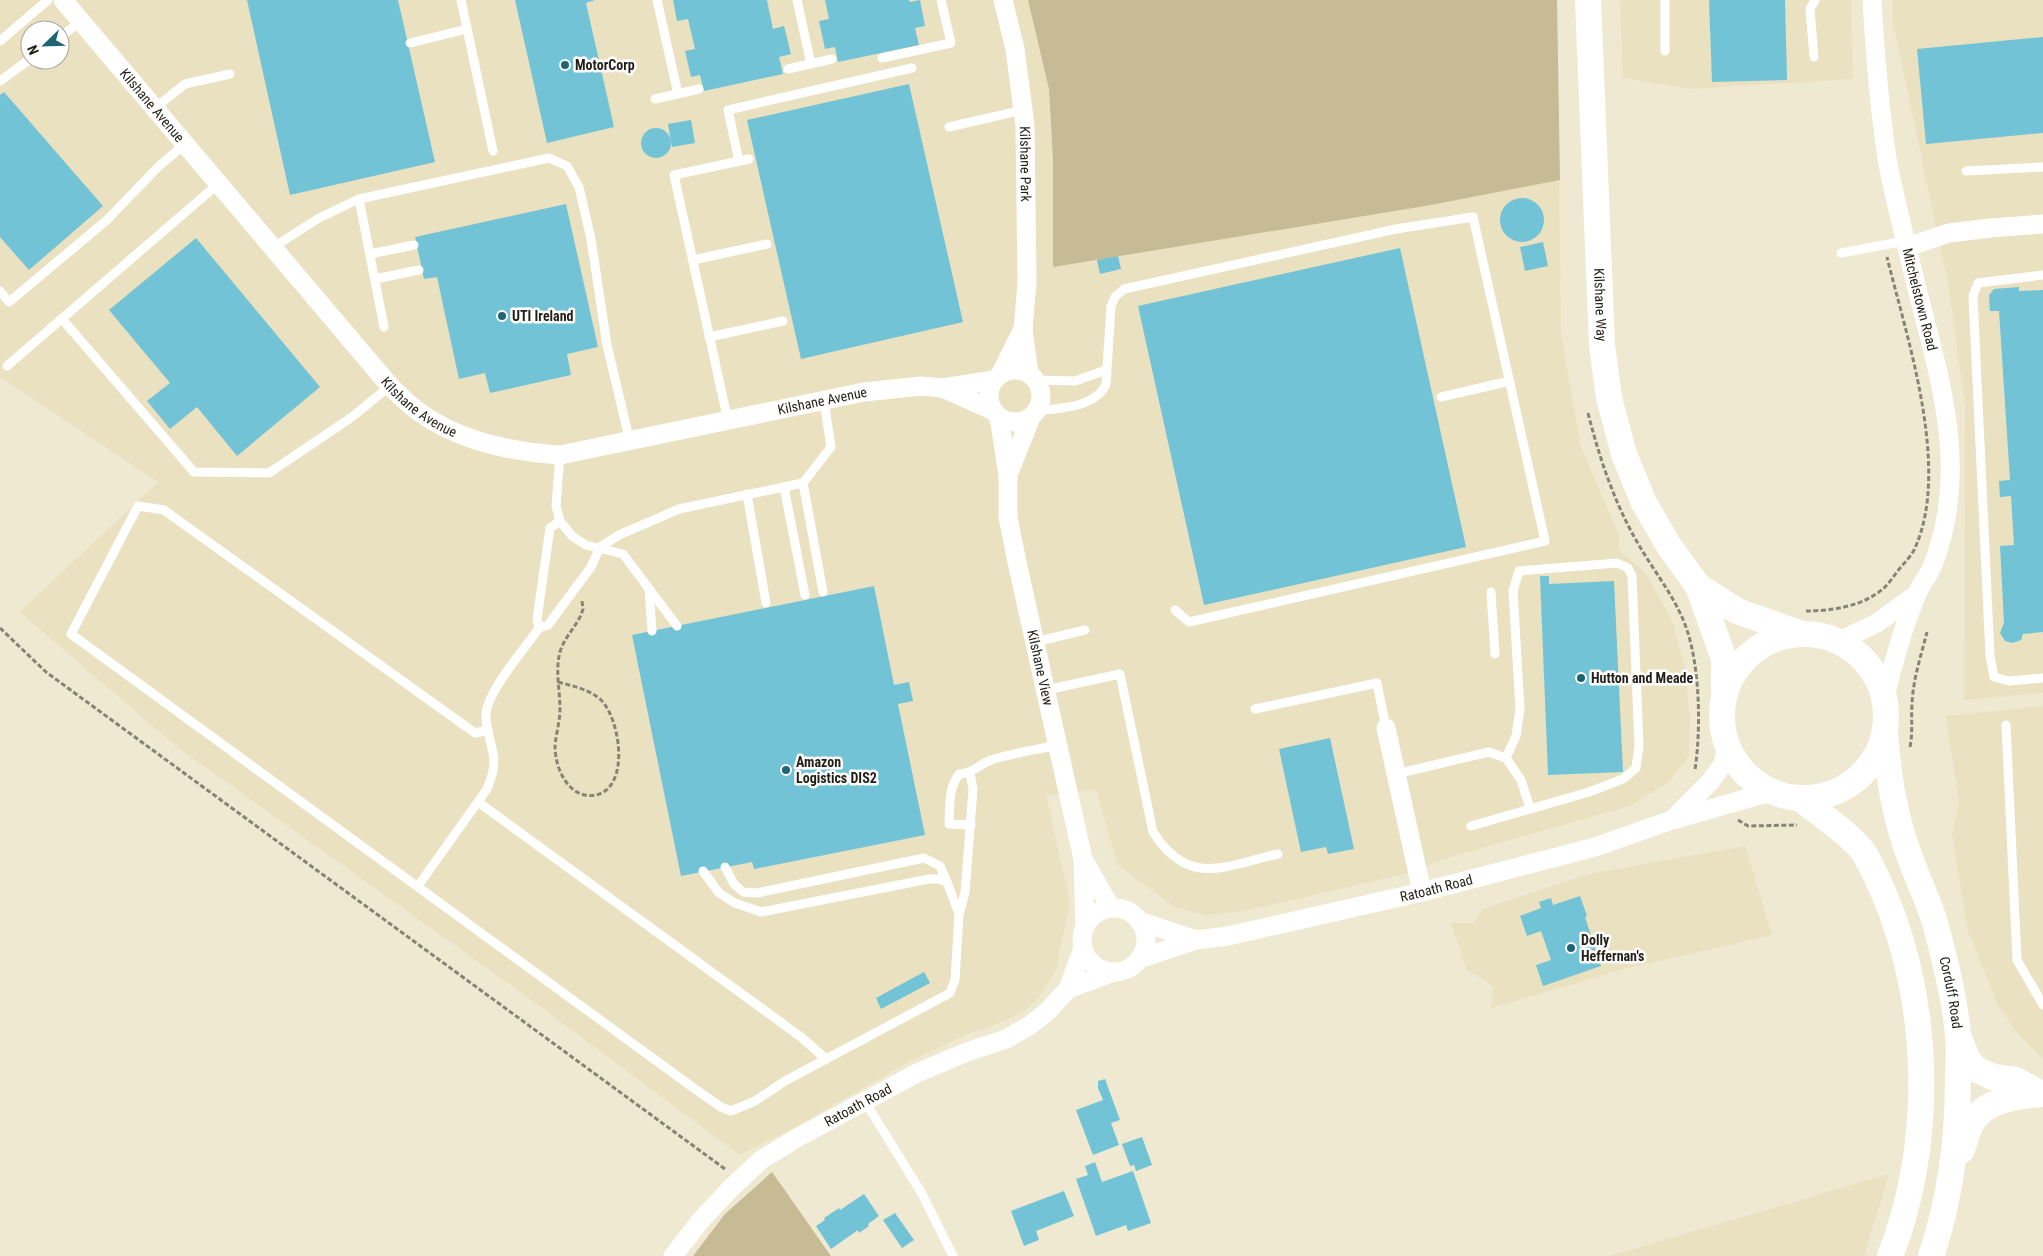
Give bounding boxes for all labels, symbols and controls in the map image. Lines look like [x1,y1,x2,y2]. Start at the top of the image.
north arrow [20,20,70,70]
text: N [24,43,42,57]
place label: MotorCorp [575,57,635,73]
marker: MotorCorp [559,59,571,71]
street label: Kilshane Avenue [117,65,188,145]
street label: Kilshane Park [1017,126,1034,202]
street label: Mitchelstown Road [1900,246,1941,353]
street label: Kilshane Way [1591,268,1610,342]
place label: UTI Ireland [512,308,574,324]
marker: UTI Ireland [496,310,508,322]
street label: Kilshane Avenue [378,374,460,440]
street label: Kilshane Avenue [776,384,869,418]
street label: Kilshane View [1024,628,1057,707]
place label: Hutton and Meade [1591,670,1693,686]
marker: Hutton and Meade [1575,672,1587,684]
place label: Amazon Logistics DIS2 [796,754,877,786]
marker: Amazon Logistics DIS2 [780,764,792,776]
street label: Ratoath Road [1399,871,1474,905]
place label: Dolly Heffernan's [1581,932,1644,964]
marker: Dolly Heffernan's [1565,942,1577,954]
street label: Corduff Road [1936,955,1965,1029]
street label: Ratoath Road [822,1080,894,1130]

